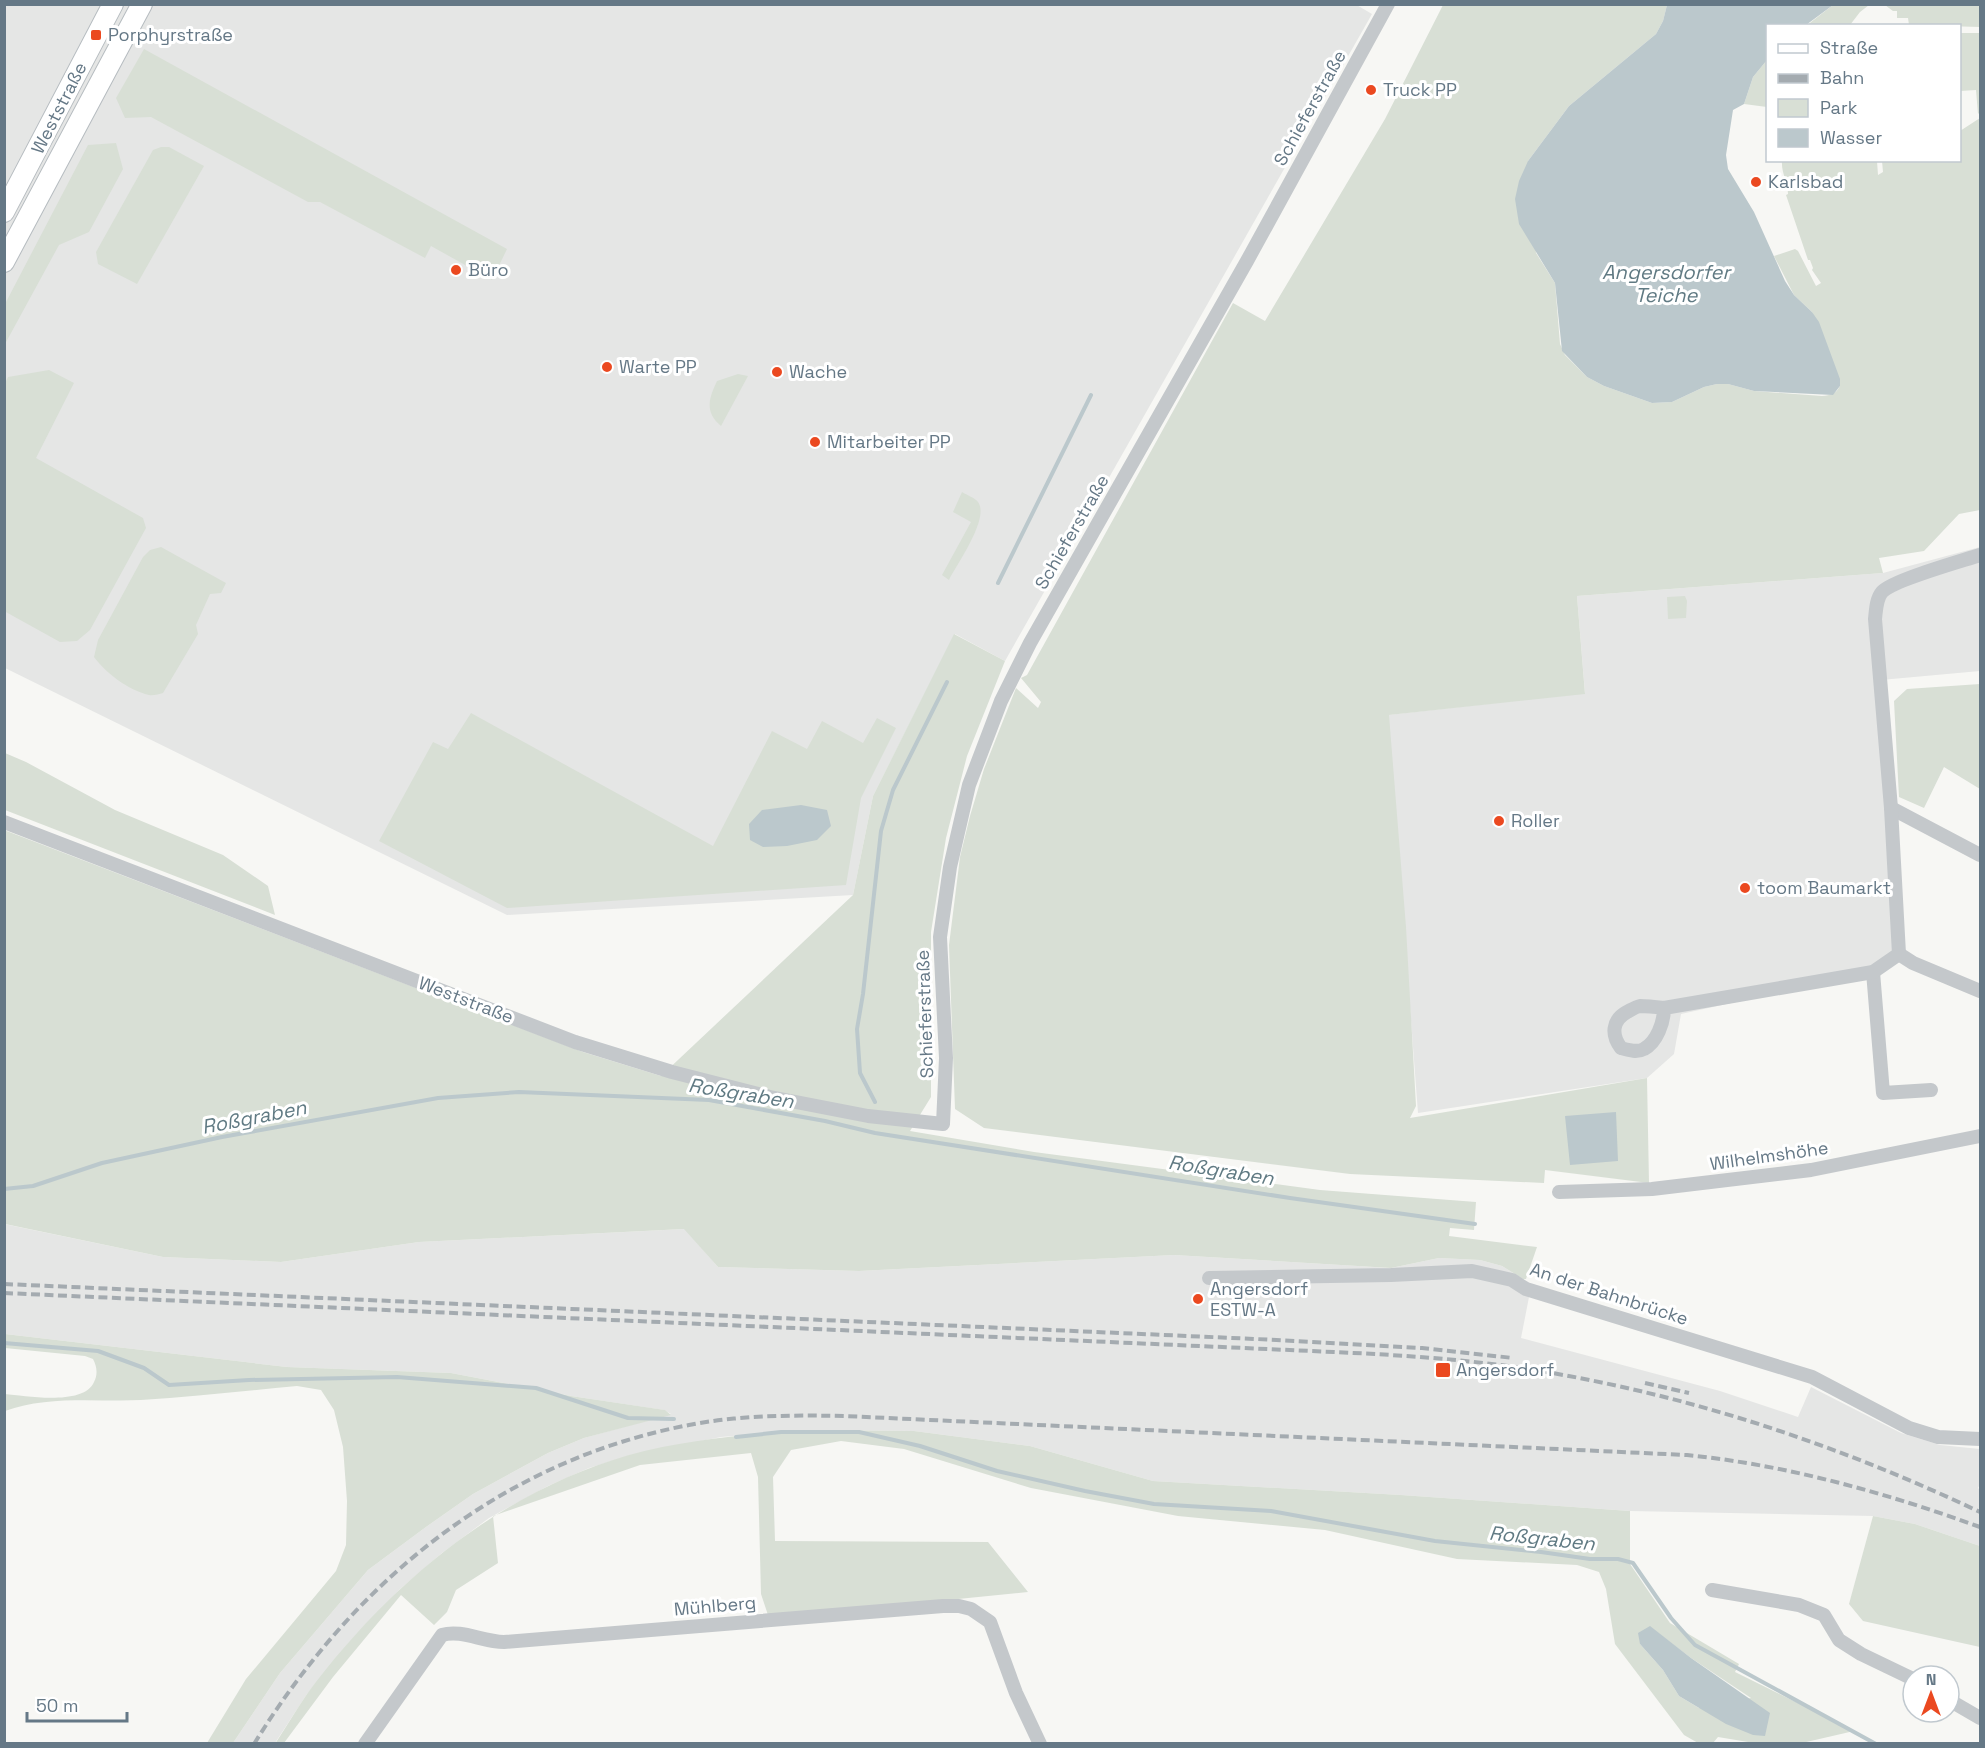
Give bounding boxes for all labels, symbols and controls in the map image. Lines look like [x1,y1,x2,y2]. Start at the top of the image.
place label: Porphyrstraße [108,23,233,46]
legend [1766,24,1961,162]
marker: Porphyrstraße [89,28,103,42]
text: Straße [1820,36,1878,59]
street label: Schieferstraße [1268,46,1351,170]
street label: Weststraße [26,58,92,158]
text: Bahn [1820,66,1864,89]
place label: Truck PP [1383,78,1457,101]
marker: Truck PP [1364,83,1378,97]
text: Park [1820,96,1858,119]
text: Wasser [1820,126,1882,149]
place label: Karlsbad [1768,170,1843,193]
marker: Karlsbad [1749,175,1763,189]
place label: Büro [468,258,509,281]
water label: Angersdorfer Teiche [1602,259,1732,308]
marker: Büro [449,263,463,277]
place label: Warte PP [619,355,697,378]
marker: Warte PP [600,360,614,374]
place label: Wache [789,360,847,383]
marker: Wache [770,365,784,379]
place label: Mitarbeiter PP [827,430,951,453]
marker: Mitarbeiter PP [808,435,822,449]
street label: Schieferstraße [1029,470,1114,593]
place label: Roller [1511,809,1560,832]
marker: Roller [1492,814,1506,828]
place label: toom Baumarkt [1757,876,1891,899]
marker: toom Baumarkt [1738,881,1752,895]
street label: Schieferstraße [911,949,938,1079]
street label: Weststraße [415,971,517,1028]
water label: Roßgraben [687,1072,796,1114]
water label: Roßgraben [199,1094,309,1140]
street label: Wilhelmshöhe [1708,1136,1830,1175]
water label: Roßgraben [1167,1149,1276,1191]
street label: An der Bahnbrücke [1527,1257,1691,1330]
place label: Angersdorf ESTW-A [1210,1277,1308,1321]
marker: Angersdorf ESTW-A [1191,1292,1205,1306]
place label: Angersdorf [1456,1358,1554,1381]
marker: Angersdorf [1434,1361,1452,1379]
water label: Roßgraben [1488,1520,1597,1557]
street label: Mühlberg [673,1590,757,1621]
north arrow [1901,1664,1961,1724]
text: N [1926,1669,1936,1690]
scale bar [27,1685,128,1723]
text: 50 m [36,1694,78,1717]

